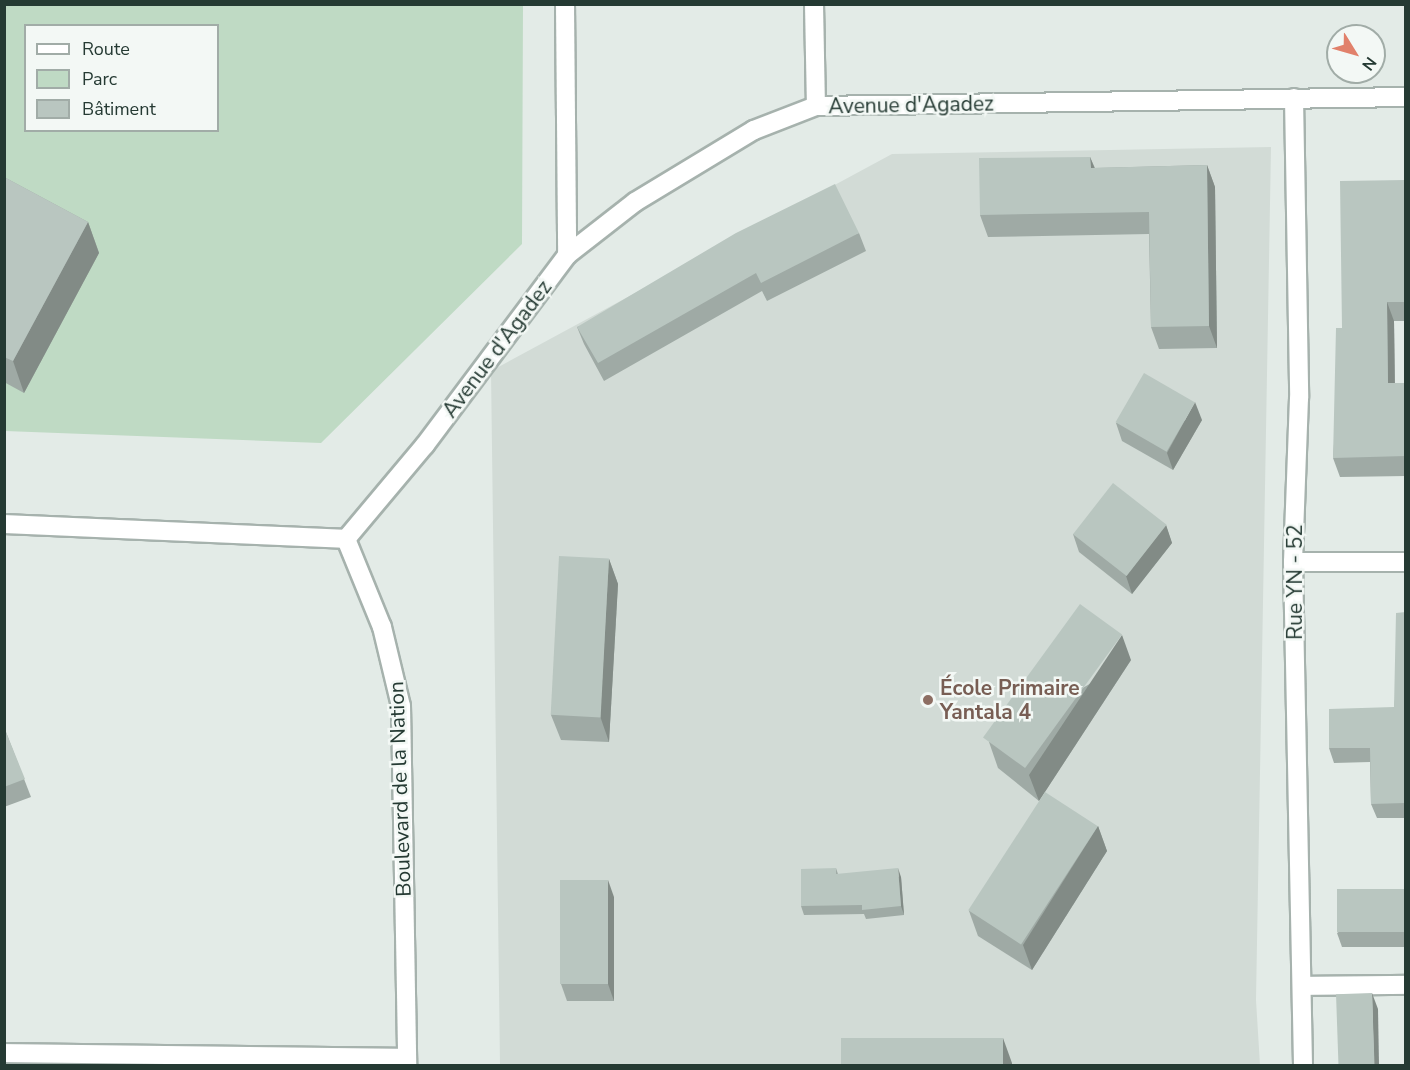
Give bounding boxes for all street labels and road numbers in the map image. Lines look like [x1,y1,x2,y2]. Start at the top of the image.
street label: Avenue d'Agadez [828,91,994,119]
street label: Avenue d'Agadez [437,275,557,423]
street label: Rue YN - 52 [1282,524,1308,640]
street label: Boulevard de la Nation [384,681,416,897]

